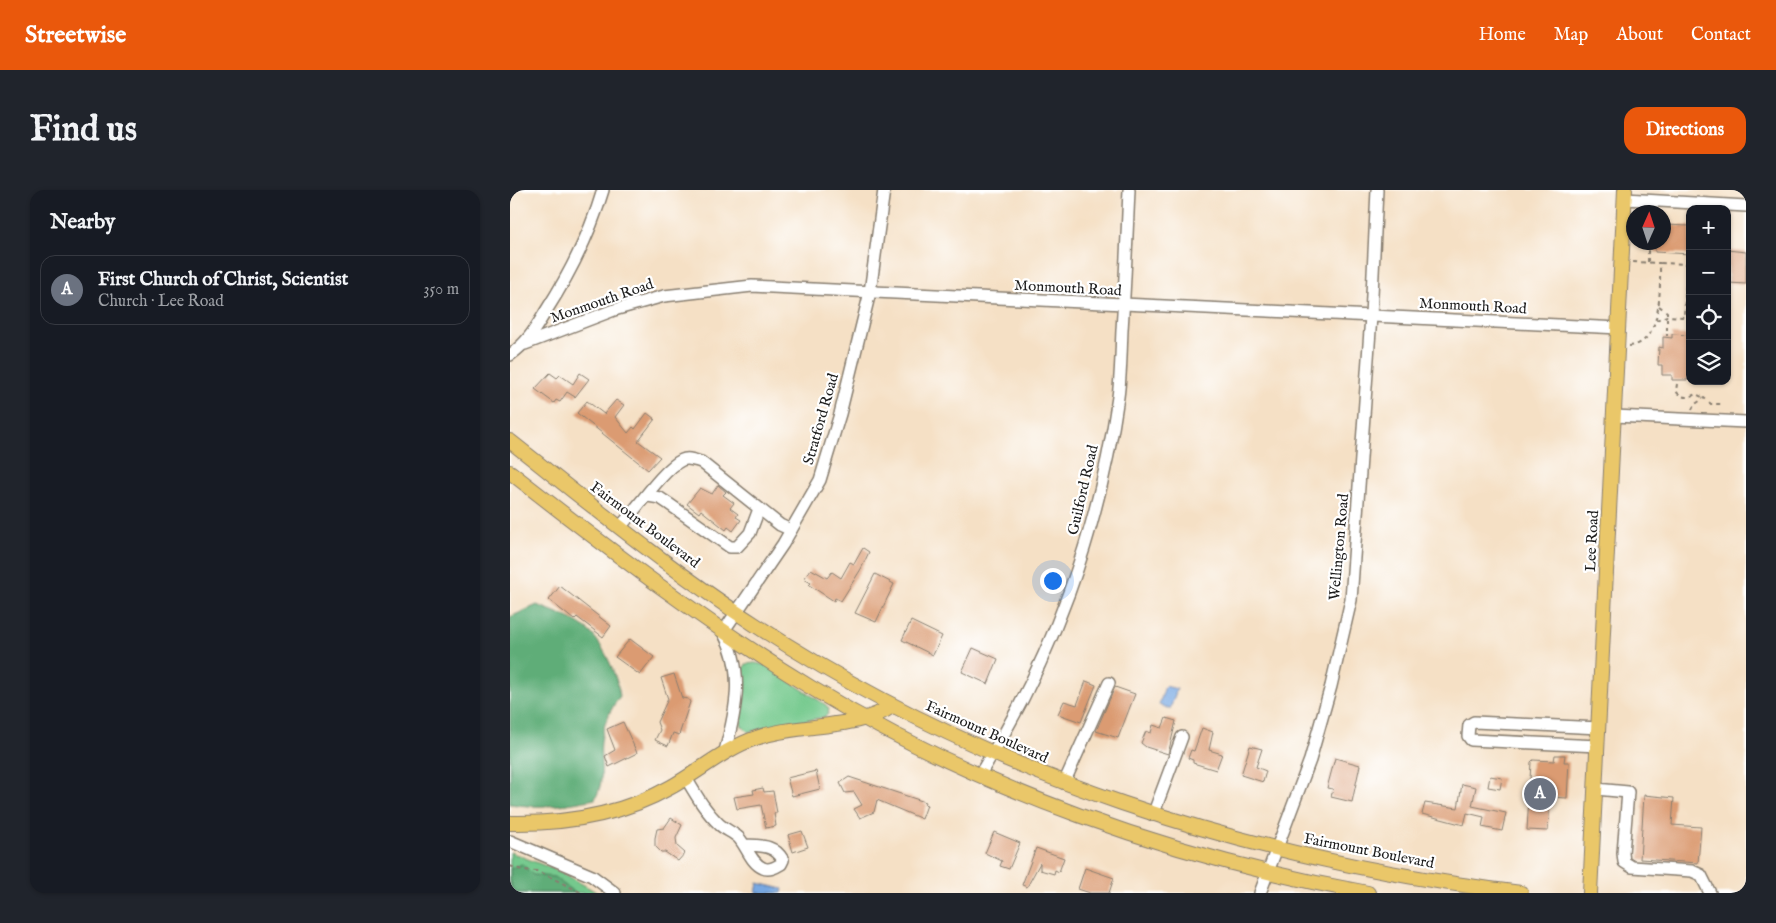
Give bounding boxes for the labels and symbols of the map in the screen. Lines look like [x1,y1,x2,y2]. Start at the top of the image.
north arrow [1626,205,1671,250]
street label: Monmouth Road [548,274,657,328]
street label: Monmouth Road [1014,276,1123,300]
street label: Monmouth Road [1419,294,1528,318]
street label: Stratford Road [799,370,843,467]
street label: Guilford Road [1063,442,1103,537]
street label: Fairmount Boulevard [586,478,704,573]
street label: Wellington Road [1325,492,1353,601]
street label: Lee Road [1581,509,1603,572]
your location [1040,568,1066,594]
street label: Fairmount Boulevard [923,696,1052,768]
pin: A [1524,775,1556,813]
street label: Fairmount Boulevard [1302,829,1437,873]

